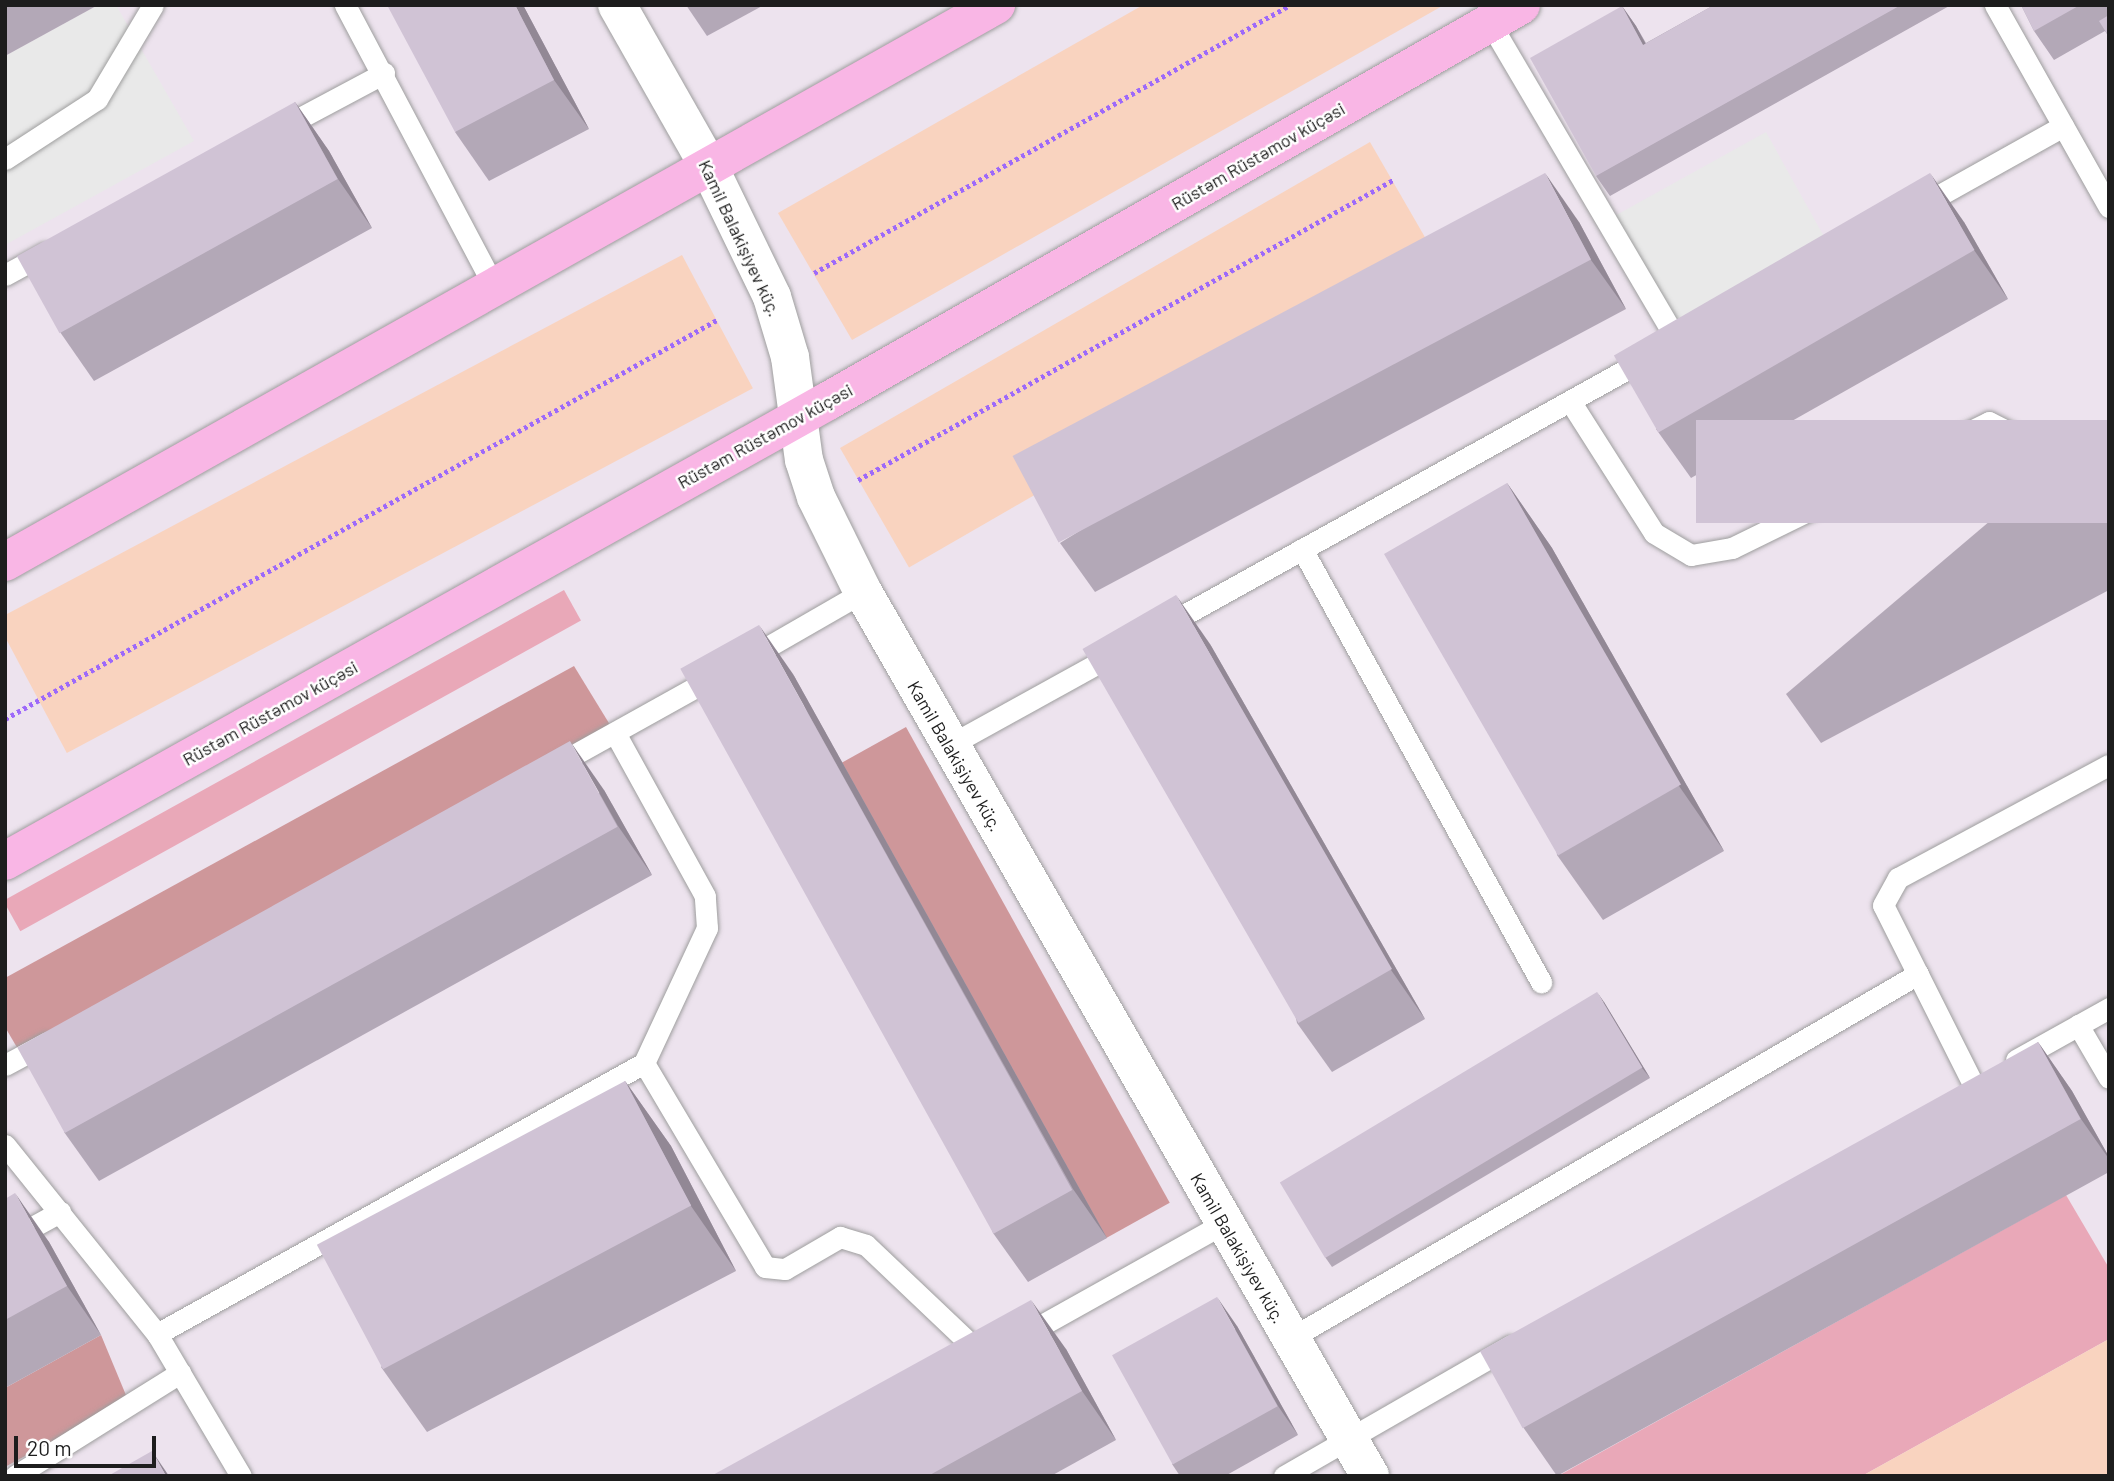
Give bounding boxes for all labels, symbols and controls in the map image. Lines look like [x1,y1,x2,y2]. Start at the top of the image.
street label: Rüstəm Rüstəmov küçəsi [1167,97,1349,215]
street label: Kamil Balakişiyev küç. [694,156,786,320]
street label: Rüstəm Rüstəmov küçəsi [674,379,856,493]
street label: Rüstəm Rüstəmov küçəsi [179,656,361,770]
street label: Kamil Balakişiyev küç. [903,677,1007,835]
street label: Kamil Balakişiyev küç. [1186,1169,1290,1327]
scale bar [18,1422,159,1466]
text: 20 m [27,1435,72,1460]

